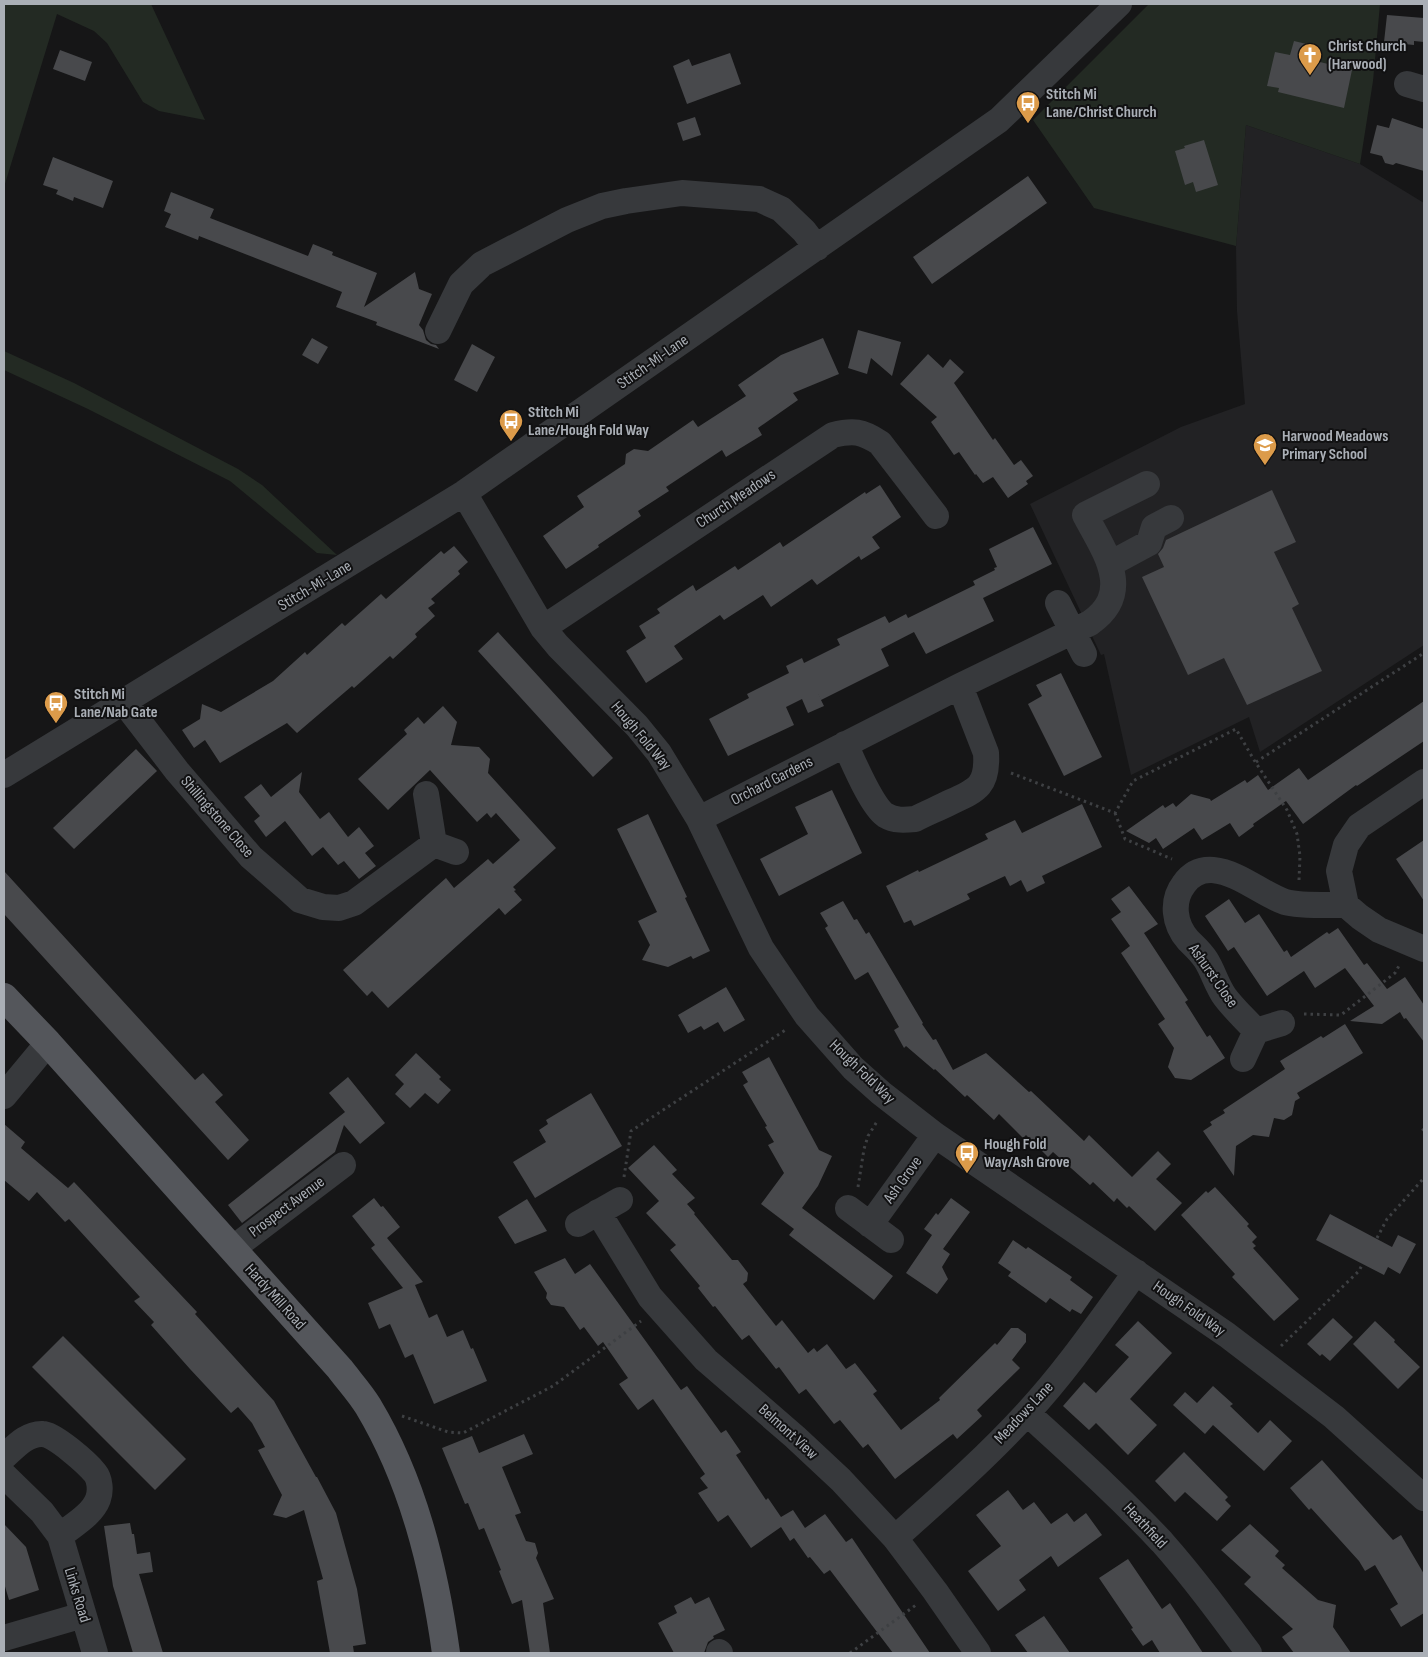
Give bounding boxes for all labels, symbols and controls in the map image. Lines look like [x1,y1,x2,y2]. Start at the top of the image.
place label: Christ Church (Harwood) [1328,37,1406,74]
church icon: Christ Church (Harwood) [1297,42,1323,76]
place label: Stitch Mi Lane/Christ Church [1046,85,1157,122]
bus stop icon: Stitch Mi Lane/Christ Church [1015,90,1041,124]
street label: Stitch-Mi-Lane [614,331,692,393]
place label: Stitch Mi Lane/Hough Fold Way [528,403,649,440]
bus stop icon: Stitch Mi Lane/Hough Fold Way [498,408,524,442]
place label: Harwood Meadows Primary School [1282,427,1388,464]
school or university icon: Harwood Meadows Primary School [1252,432,1278,466]
street label: Church Meadows [693,465,779,532]
street label: Stitch-Mi-Lane [275,557,355,615]
place label: Stitch Mi Lane/Nab Gate [74,685,158,722]
bus stop icon: Stitch Mi Lane/Nab Gate [43,690,69,724]
street label: Hough Fold Way [607,698,675,774]
street label: Orchard Gardens [728,752,816,810]
street label: Shillingstone Close [176,772,258,862]
street label: Ashurst Close [1184,940,1242,1011]
street label: Hough Fold Way [825,1036,899,1108]
place label: Hough Fold Way/Ash Grove [984,1135,1070,1172]
bus stop icon: Hough Fold Way/Ash Grove [954,1140,980,1174]
street label: Ash Grove [879,1153,926,1208]
street label: Prospect Avenue [246,1173,328,1241]
street label: Hardy Mill Road [241,1260,309,1334]
street label: Hough Fold Way [1149,1277,1229,1341]
street label: Meadows Lane [990,1378,1058,1448]
street label: Belmont View [754,1400,822,1464]
street label: Heathfield [1119,1499,1171,1553]
street label: Links Road [60,1565,94,1625]

